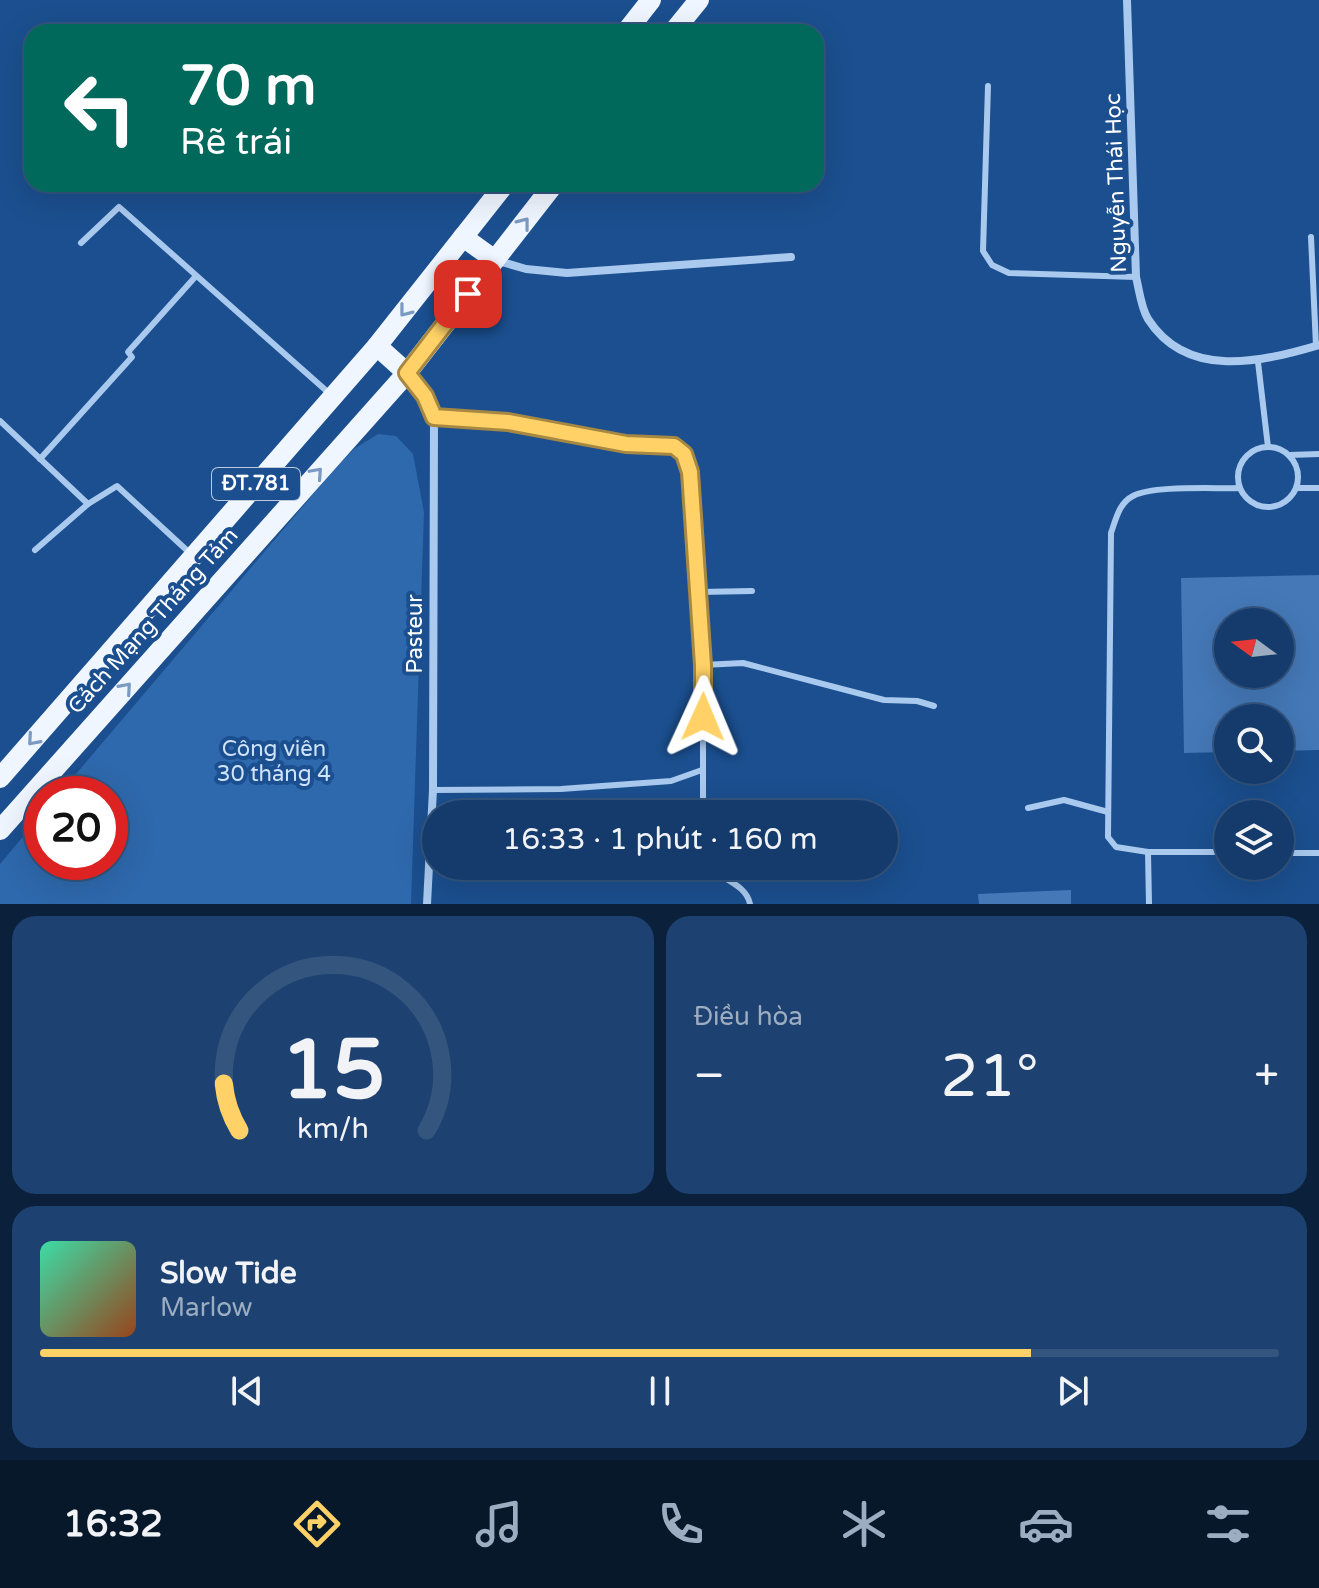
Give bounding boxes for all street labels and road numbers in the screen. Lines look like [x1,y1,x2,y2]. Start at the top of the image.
street label: Nguyễn Thái Học [1100,93,1132,273]
road number: ĐT.781 [212,468,300,500]
street label: Cách Mạng Tháng Tám [63,523,243,719]
street label: Pasteur [402,594,428,674]

